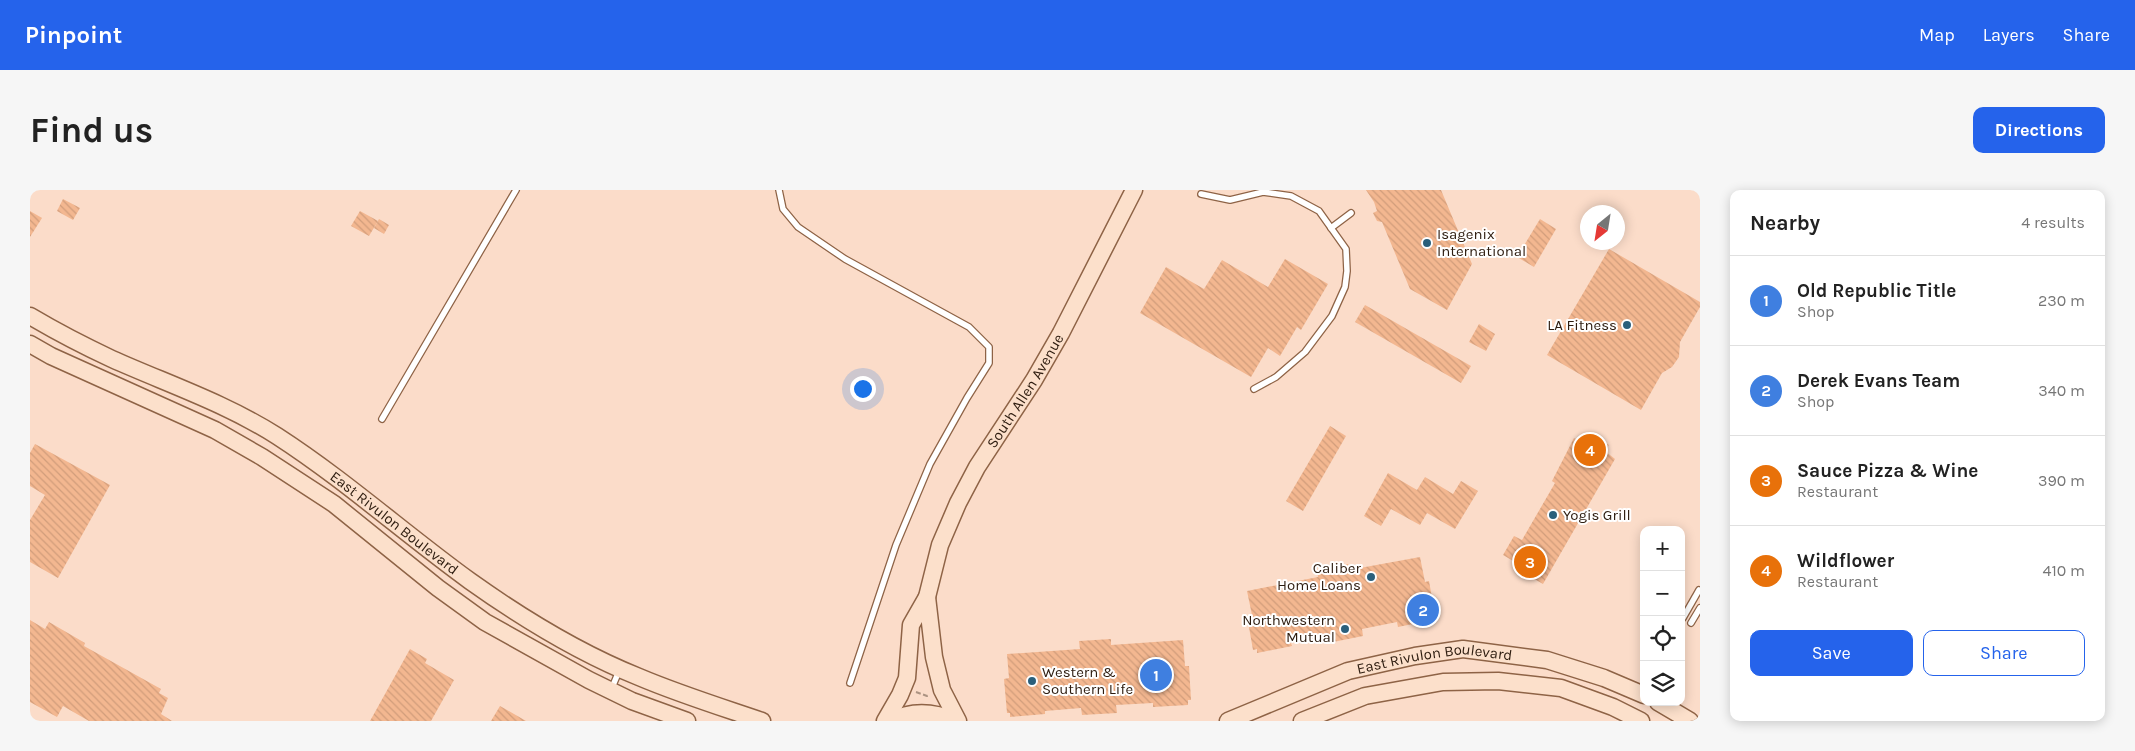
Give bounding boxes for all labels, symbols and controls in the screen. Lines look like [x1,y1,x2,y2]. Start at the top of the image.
text: Pinpoint [25,21,122,49]
text: Map [1919,24,1955,46]
text: Layers [1983,24,2035,46]
text: Share [2063,24,2110,46]
button: Directions [1973,107,2105,153]
text: Find us [30,110,153,151]
north arrow [1580,205,1625,250]
text: Nearby [1750,211,1820,235]
text: 4 results [2021,213,2085,232]
place label: Isagenix International [1437,225,1526,260]
marker: Isagenix International [1421,237,1433,249]
text: Old Republic Title [1797,280,1956,302]
text: 1 [1763,291,1769,310]
text: 230 m [2038,291,2085,310]
text: Shop [1797,302,1834,321]
place label: LA Fitness [1547,316,1617,334]
marker: LA Fitness [1621,319,1633,331]
street label: South Allen Avenue [983,331,1068,451]
text: Derek Evans Team [1797,370,1960,392]
your location [850,376,876,402]
text: 2 [1761,381,1771,400]
text: 340 m [2038,381,2085,400]
text: Shop [1797,392,1834,411]
pin: 4 [1574,431,1606,469]
text: Sauce Pizza & Wine [1797,460,1978,482]
street label: East Rivulon Boulevard [327,467,462,578]
text: 3 [1761,471,1771,490]
text: 390 m [2038,471,2085,490]
text: Restaurant [1797,482,1878,501]
place label: Yogis Grill [1563,506,1631,524]
marker: Yogis Grill [1547,509,1559,521]
map controls [1640,526,1685,706]
button: + [1640,526,1685,571]
pin: 3 [1514,543,1546,581]
text: Wildflower [1797,550,1894,572]
place label: Caliber Home Loans [1277,559,1362,594]
text: 4 [1761,561,1771,580]
text: 410 m [2043,561,2085,580]
marker: Caliber Home Loans [1365,571,1377,583]
button: − [1640,571,1685,616]
text: Restaurant [1797,572,1878,591]
pin: 2 [1407,591,1439,629]
place label: Northwestern Mutual [1242,611,1335,646]
button: locate [1640,616,1685,661]
marker: Northwestern Mutual [1339,623,1351,635]
button: Save [1750,630,1913,676]
button: Share [1923,630,2085,676]
street label: East Rivulon Boulevard [1355,640,1513,678]
pin: 1 [1140,656,1172,694]
button: layers [1640,661,1685,706]
place label: Western & Southern Life [1042,663,1133,698]
marker: Western & Southern Life [1026,675,1038,687]

